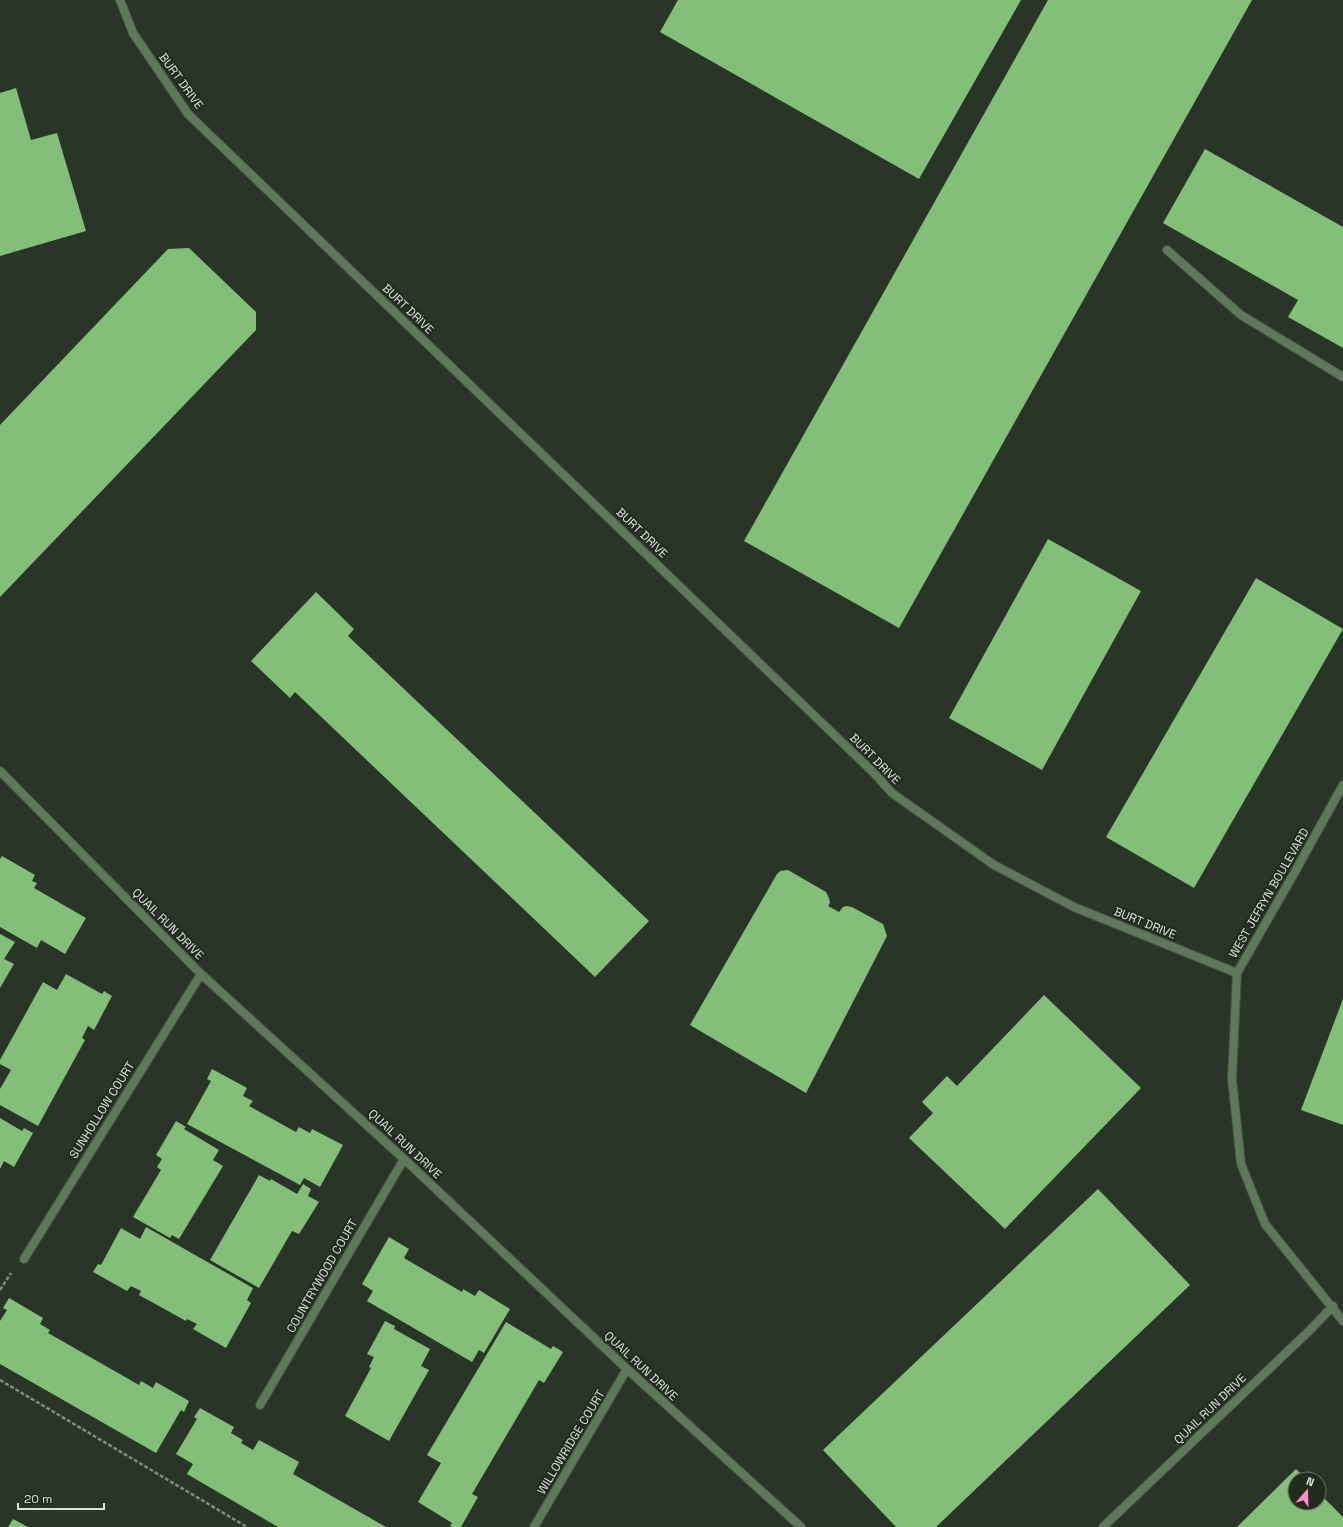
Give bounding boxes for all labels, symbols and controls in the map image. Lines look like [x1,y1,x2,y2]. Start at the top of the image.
street label: BURT DRIVE [155,50,207,113]
street label: BURT DRIVE [379,280,437,338]
street label: BURT DRIVE [613,504,671,562]
street label: BURT DRIVE [846,730,904,788]
street label: WEST JEFRYN BOULEVARD [1225,825,1313,961]
street label: QUAIL RUN DRIVE [129,885,207,963]
street label: BURT DRIVE [1111,903,1179,943]
street label: SUNHOLLOW COURT [66,1058,138,1162]
street label: QUAIL RUN DRIVE [365,1106,445,1182]
street label: COUNTRYWOOD COURT [283,1216,361,1336]
street label: QUAIL RUN DRIVE [601,1328,681,1404]
street label: QUAIL RUN DRIVE [1170,1370,1250,1448]
street label: WILLOWRIDGE COURT [533,1387,609,1497]
north arrow [1287,1471,1327,1511]
text: N [1305,1474,1316,1489]
scale bar [18,1485,104,1511]
text: 20 m [24,1491,52,1507]

